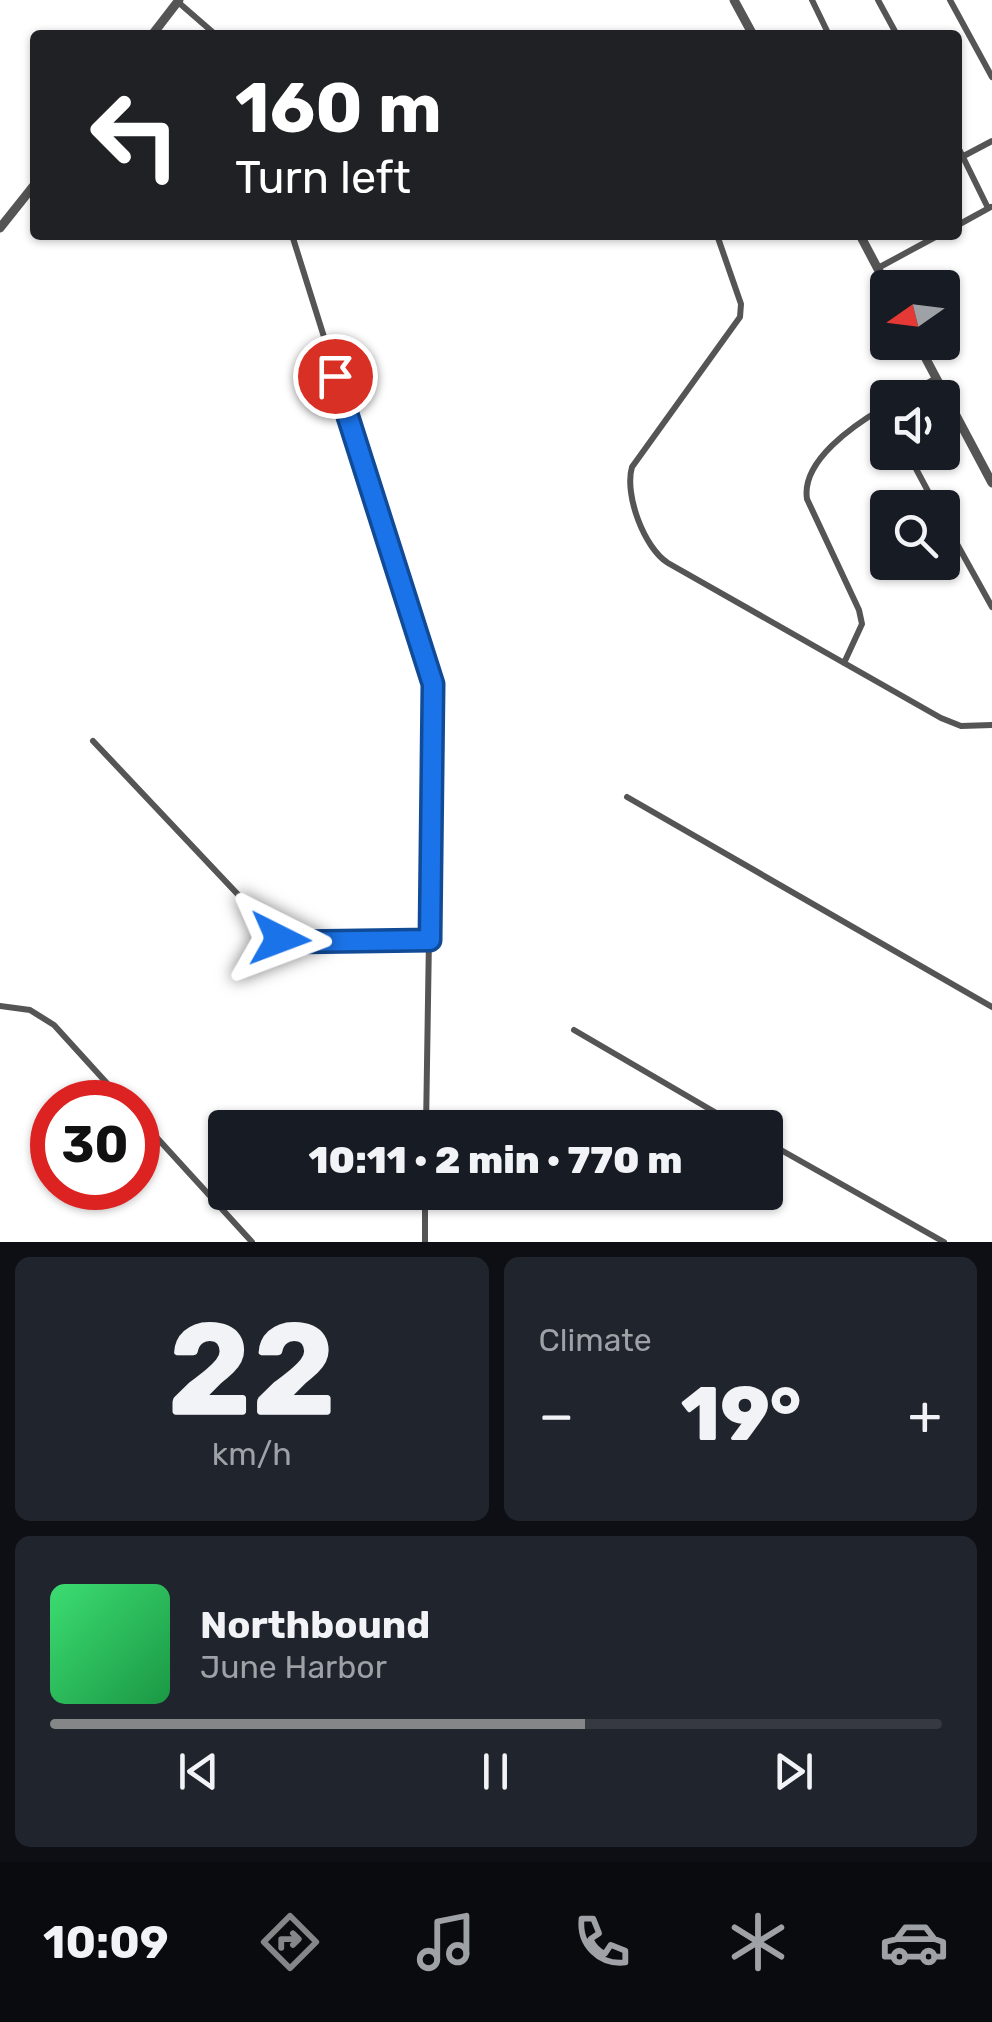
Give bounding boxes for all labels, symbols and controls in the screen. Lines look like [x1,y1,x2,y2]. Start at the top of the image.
text: 160 m [235,67,442,150]
icon: left [70,70,200,200]
text: Turn left [235,151,411,204]
north arrow [870,270,960,360]
map controls [870,270,960,580]
pin [293,334,378,419]
icon: arrive [308,349,363,404]
button: sound [870,380,960,470]
button: search [870,490,960,580]
position arrow [228,887,332,991]
speed limit sign: 30 [30,1080,160,1210]
text: 10:11 · 2 min · 770 m [309,1137,682,1183]
text: 22 [167,1292,336,1447]
text: Climate [539,1321,652,1359]
text: 19° [681,1370,801,1459]
text: − [539,1383,574,1448]
text: + [908,1383,942,1448]
text: km/h [212,1435,292,1473]
text: Northbound [200,1602,430,1648]
text: June Harbor [200,1648,387,1686]
icon: previous [171,1744,226,1799]
icon: pause [468,1744,523,1799]
icon: next [766,1744,821,1799]
icon: directions [255,1907,325,1977]
icon: music [411,1907,481,1977]
icon: phone [567,1907,637,1977]
icon: climate [723,1907,793,1977]
icon: car [879,1907,949,1977]
text: 10:09 [43,1916,169,1969]

